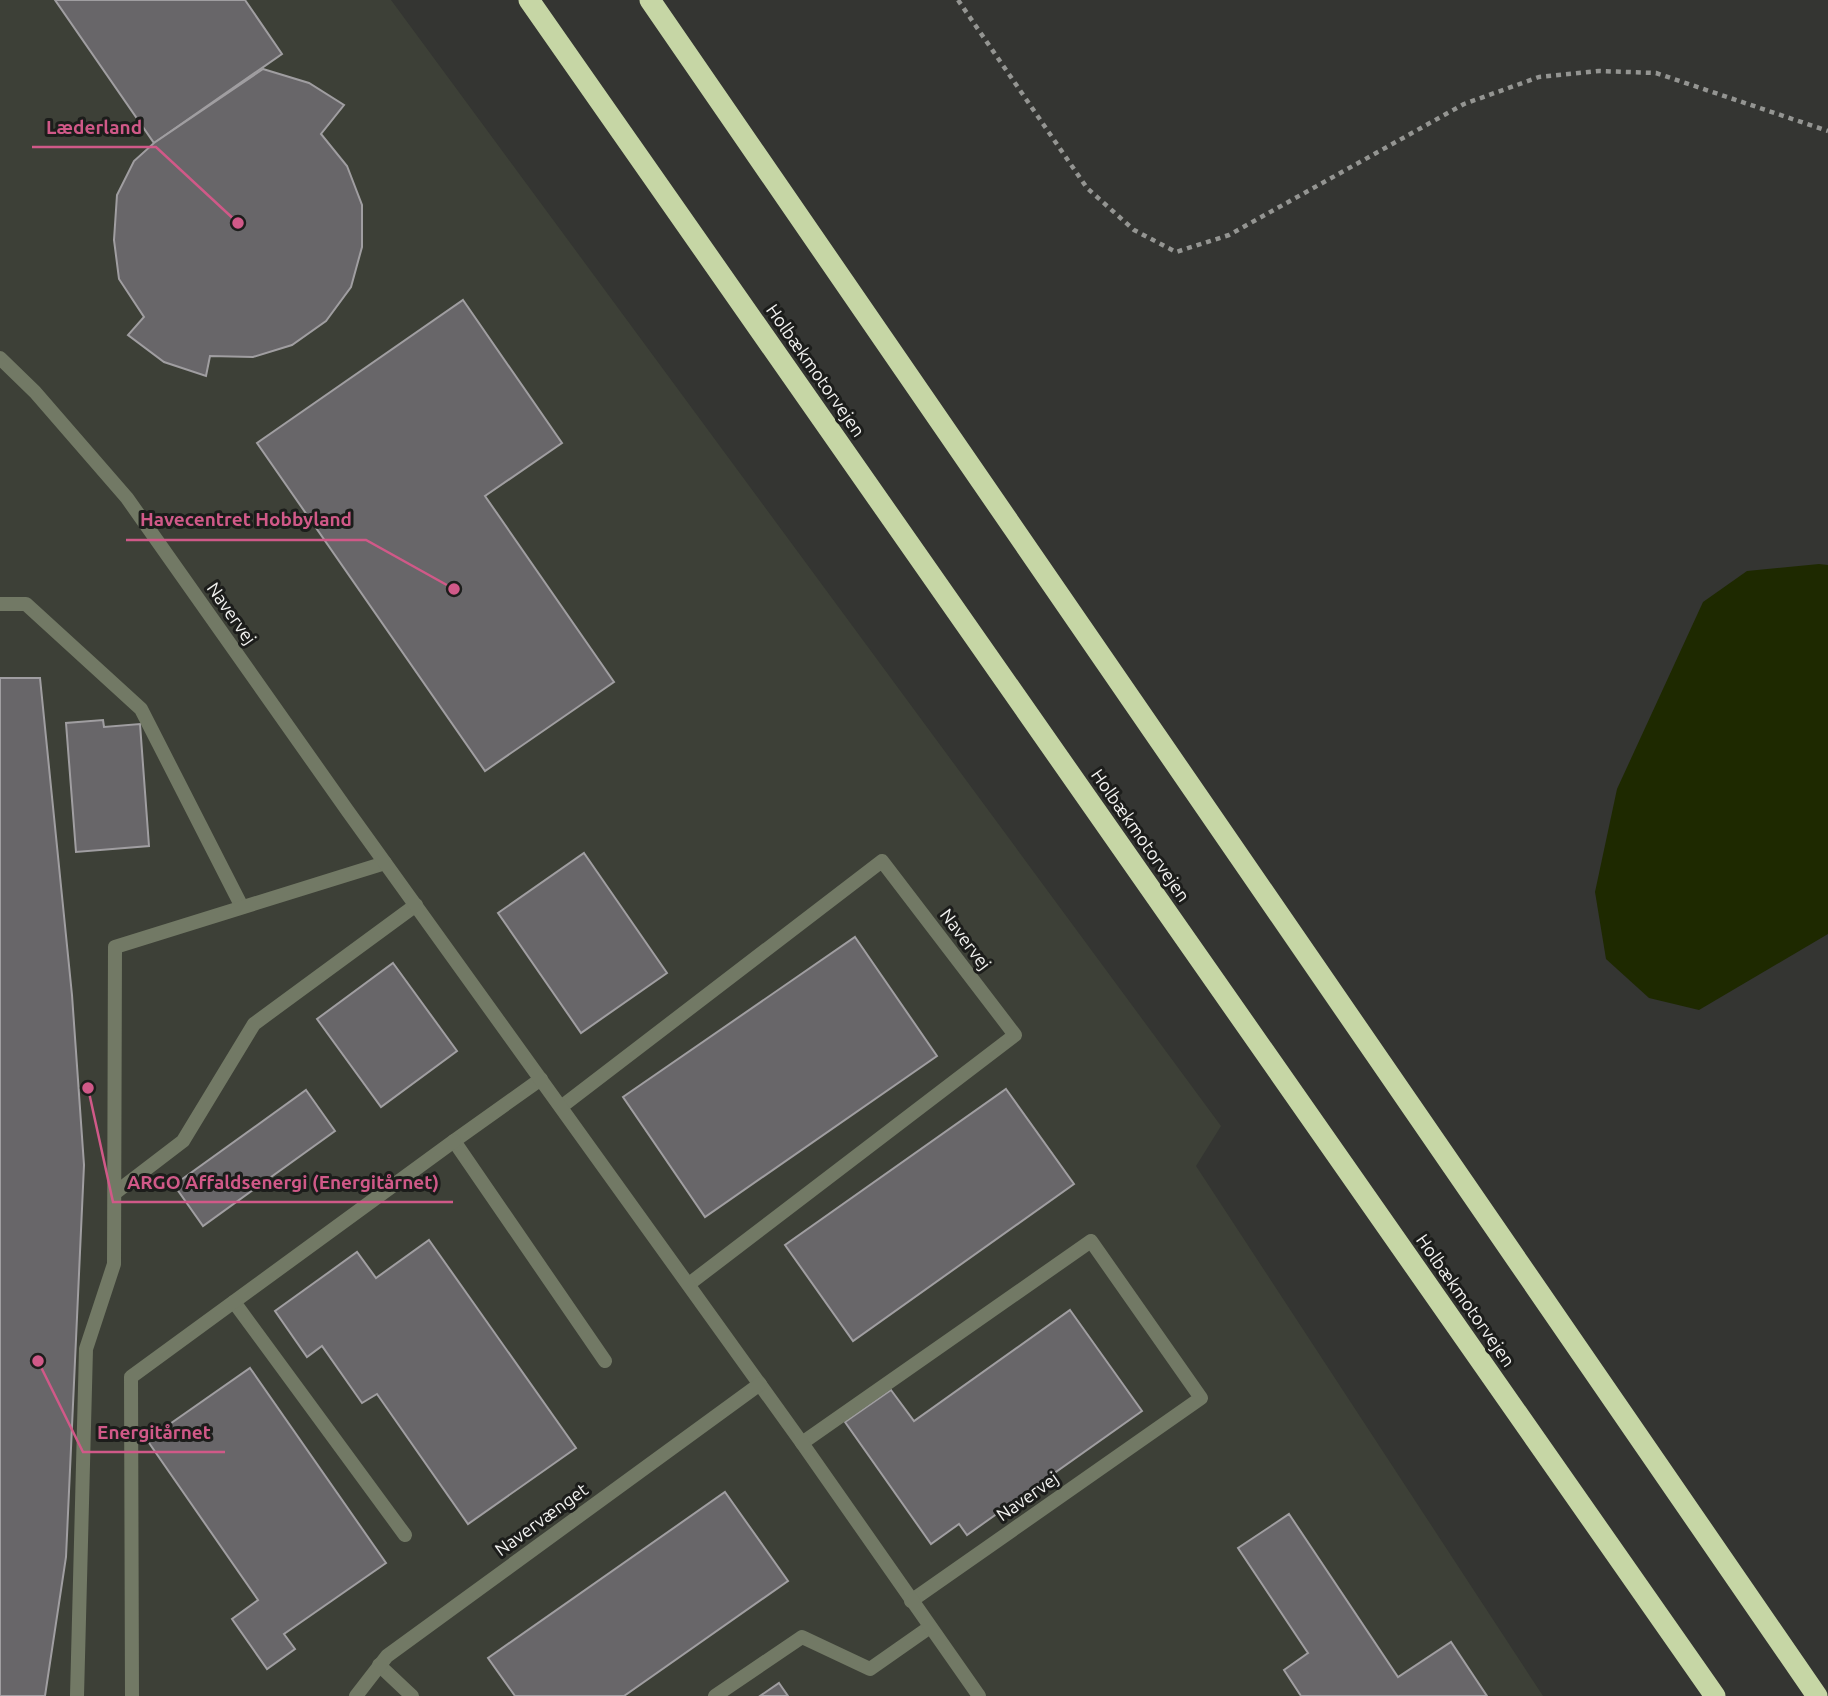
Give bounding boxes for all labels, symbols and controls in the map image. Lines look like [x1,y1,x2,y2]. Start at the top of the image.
callout: Læderland [32,107,156,147]
text: Læderland [46,116,142,138]
street label: Holbækmotorvejen [763,300,869,440]
callout: Havecentret Hobbyland [126,500,366,540]
text: Havecentret Hobbyland [140,508,352,530]
street label: Navervej [203,578,261,648]
street label: Holbækmotorvejen [1088,765,1194,905]
street label: Navervej [937,905,995,973]
callout: ARGO Affaldsenergi (Energitårnet) [113,1162,453,1202]
text: ARGO Affaldsenergi (Energitårnet) [127,1171,439,1193]
street label: Holbækmotorvejen [1413,1230,1519,1370]
callout: Energitårnet [83,1412,225,1452]
text: Energitårnet [97,1421,211,1443]
street label: Navervej [992,1467,1062,1525]
street label: Navervænget [491,1479,591,1559]

